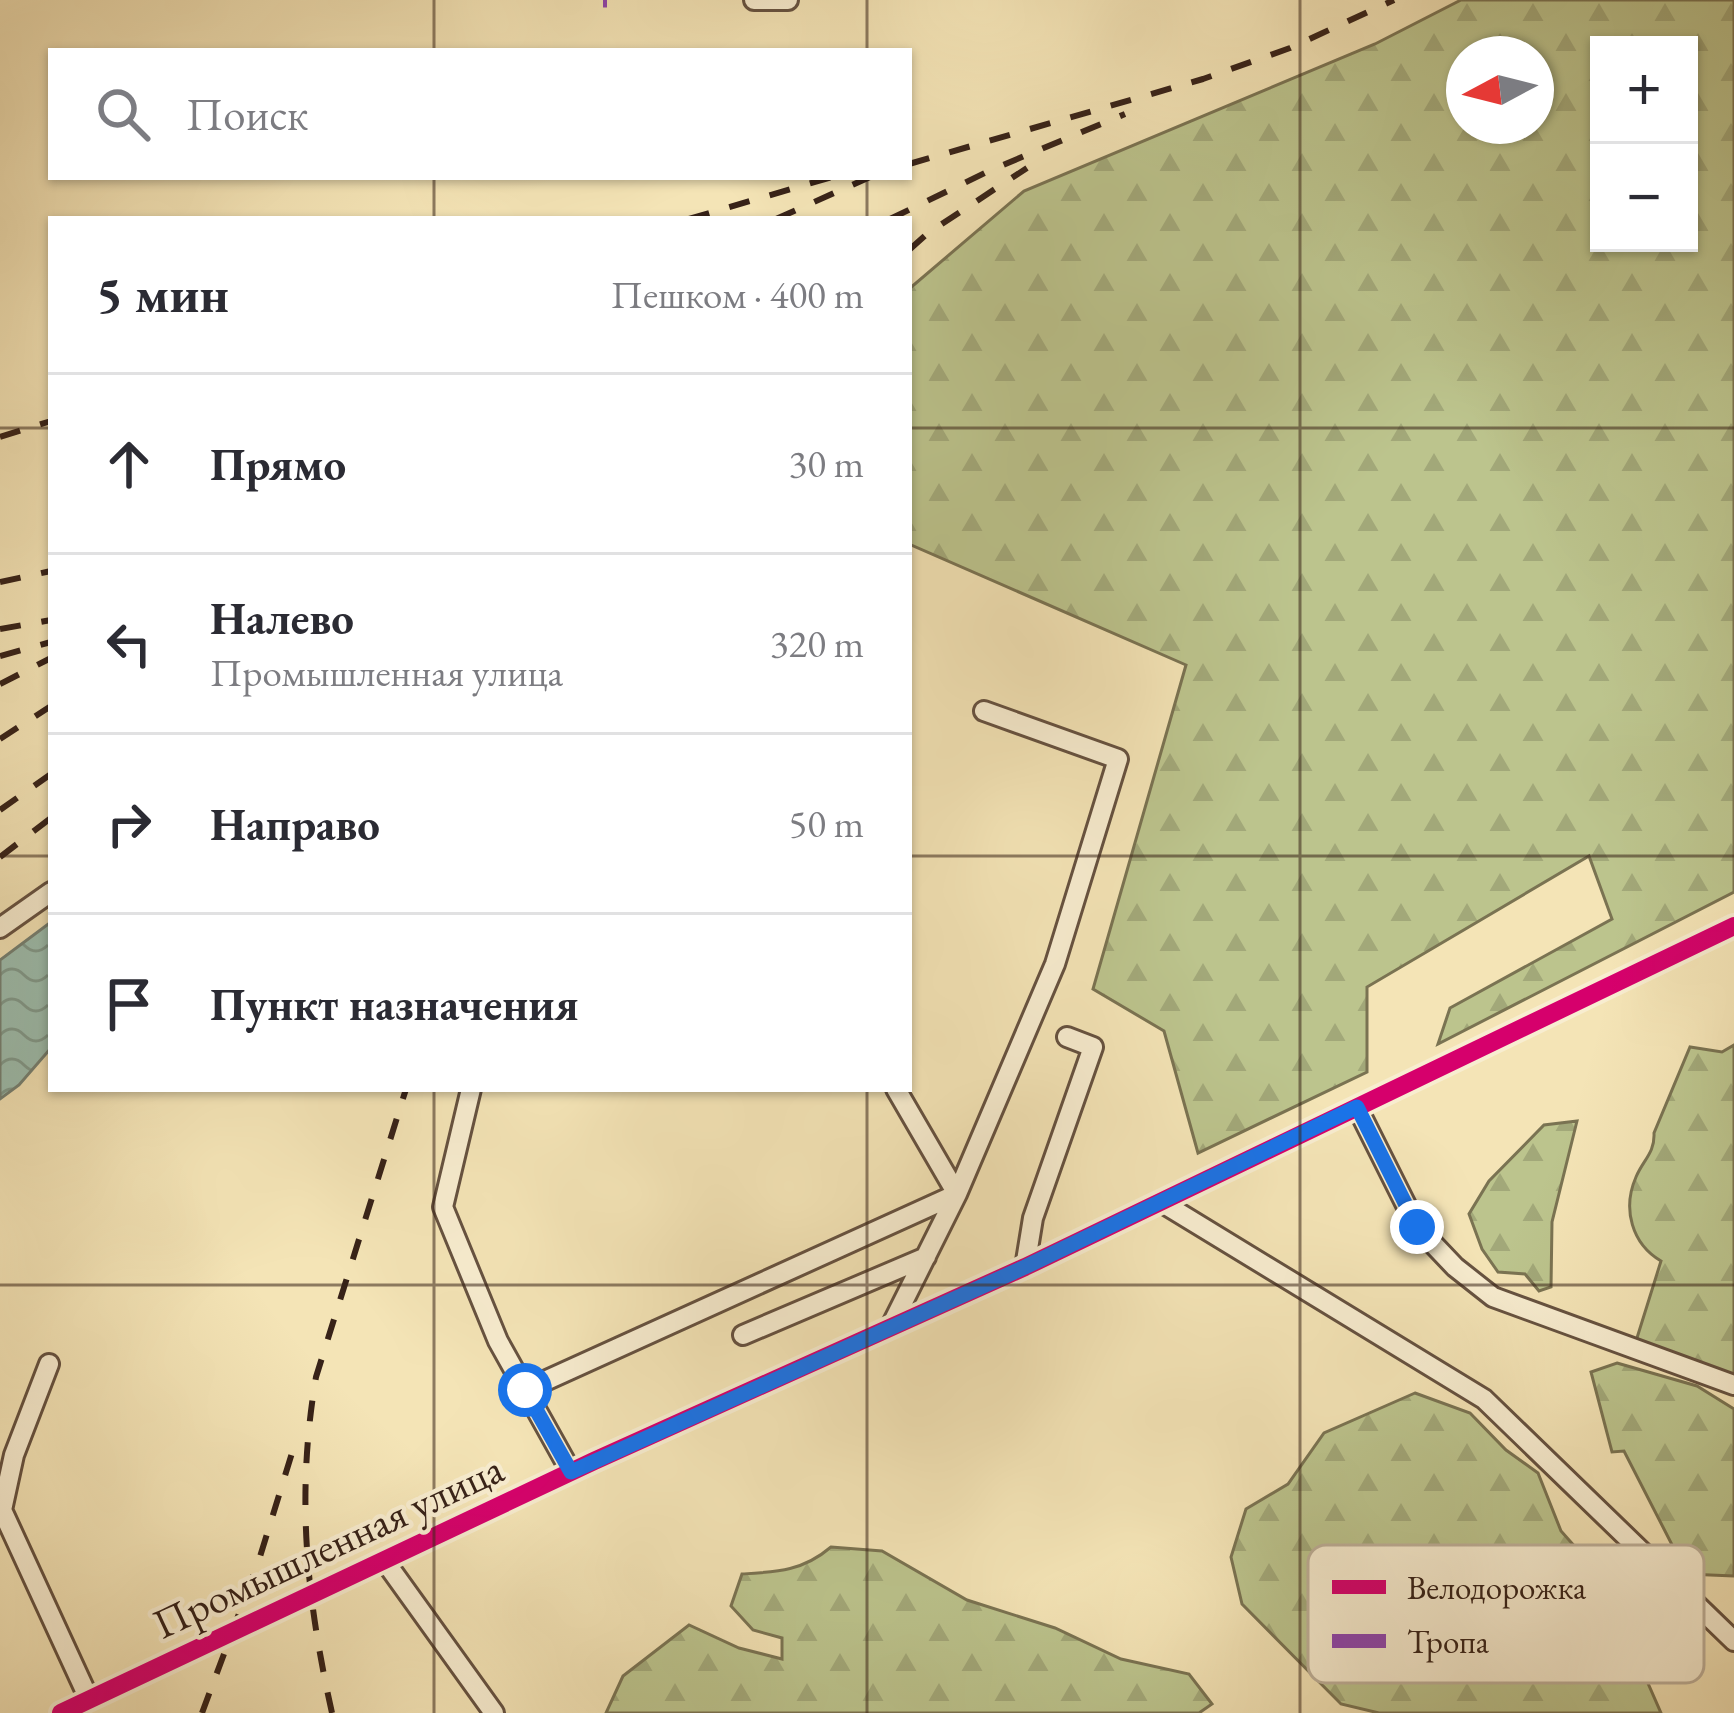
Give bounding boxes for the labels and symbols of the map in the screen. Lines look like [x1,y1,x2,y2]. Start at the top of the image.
north arrow [1446,36,1554,144]
route end [1390,1200,1444,1254]
route start [498,1363,552,1417]
street label: Промышленная улица [144,1441,512,1651]
legend [1308,1545,1704,1683]
text: Велодорожка [1407,1566,1587,1609]
text: Тропа [1407,1620,1490,1663]

